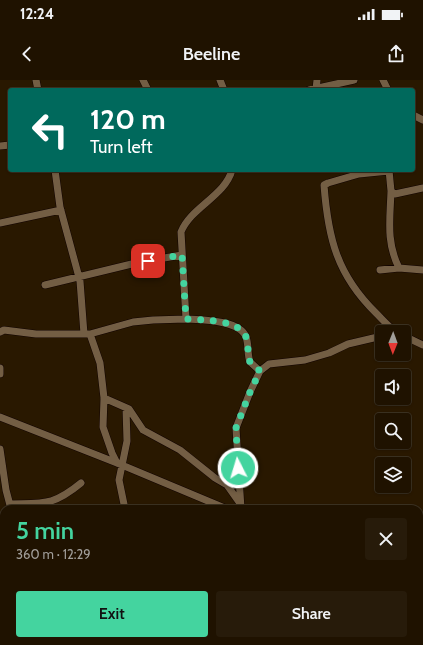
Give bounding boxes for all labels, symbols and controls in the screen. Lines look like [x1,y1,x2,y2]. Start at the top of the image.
text: 12:24 [20,5,54,23]
icon: back [16,43,38,65]
text: Beeline [183,43,240,65]
icon: share [385,43,407,65]
text: 120 m [90,102,166,136]
icon: left [24,104,76,156]
text: Turn left [90,136,153,158]
pin [131,244,165,278]
icon: arrive [137,250,159,272]
north arrow [375,325,411,361]
map controls [375,325,411,493]
button: sound [375,369,411,405]
button: search [375,413,411,449]
position arrow [217,447,259,489]
button: layers [375,457,411,493]
text: 5 min [16,516,74,545]
button: close [365,518,407,560]
text: 360 m · 12:29 [16,546,91,562]
button: Exit [16,591,208,637]
button: Share [216,591,407,637]

